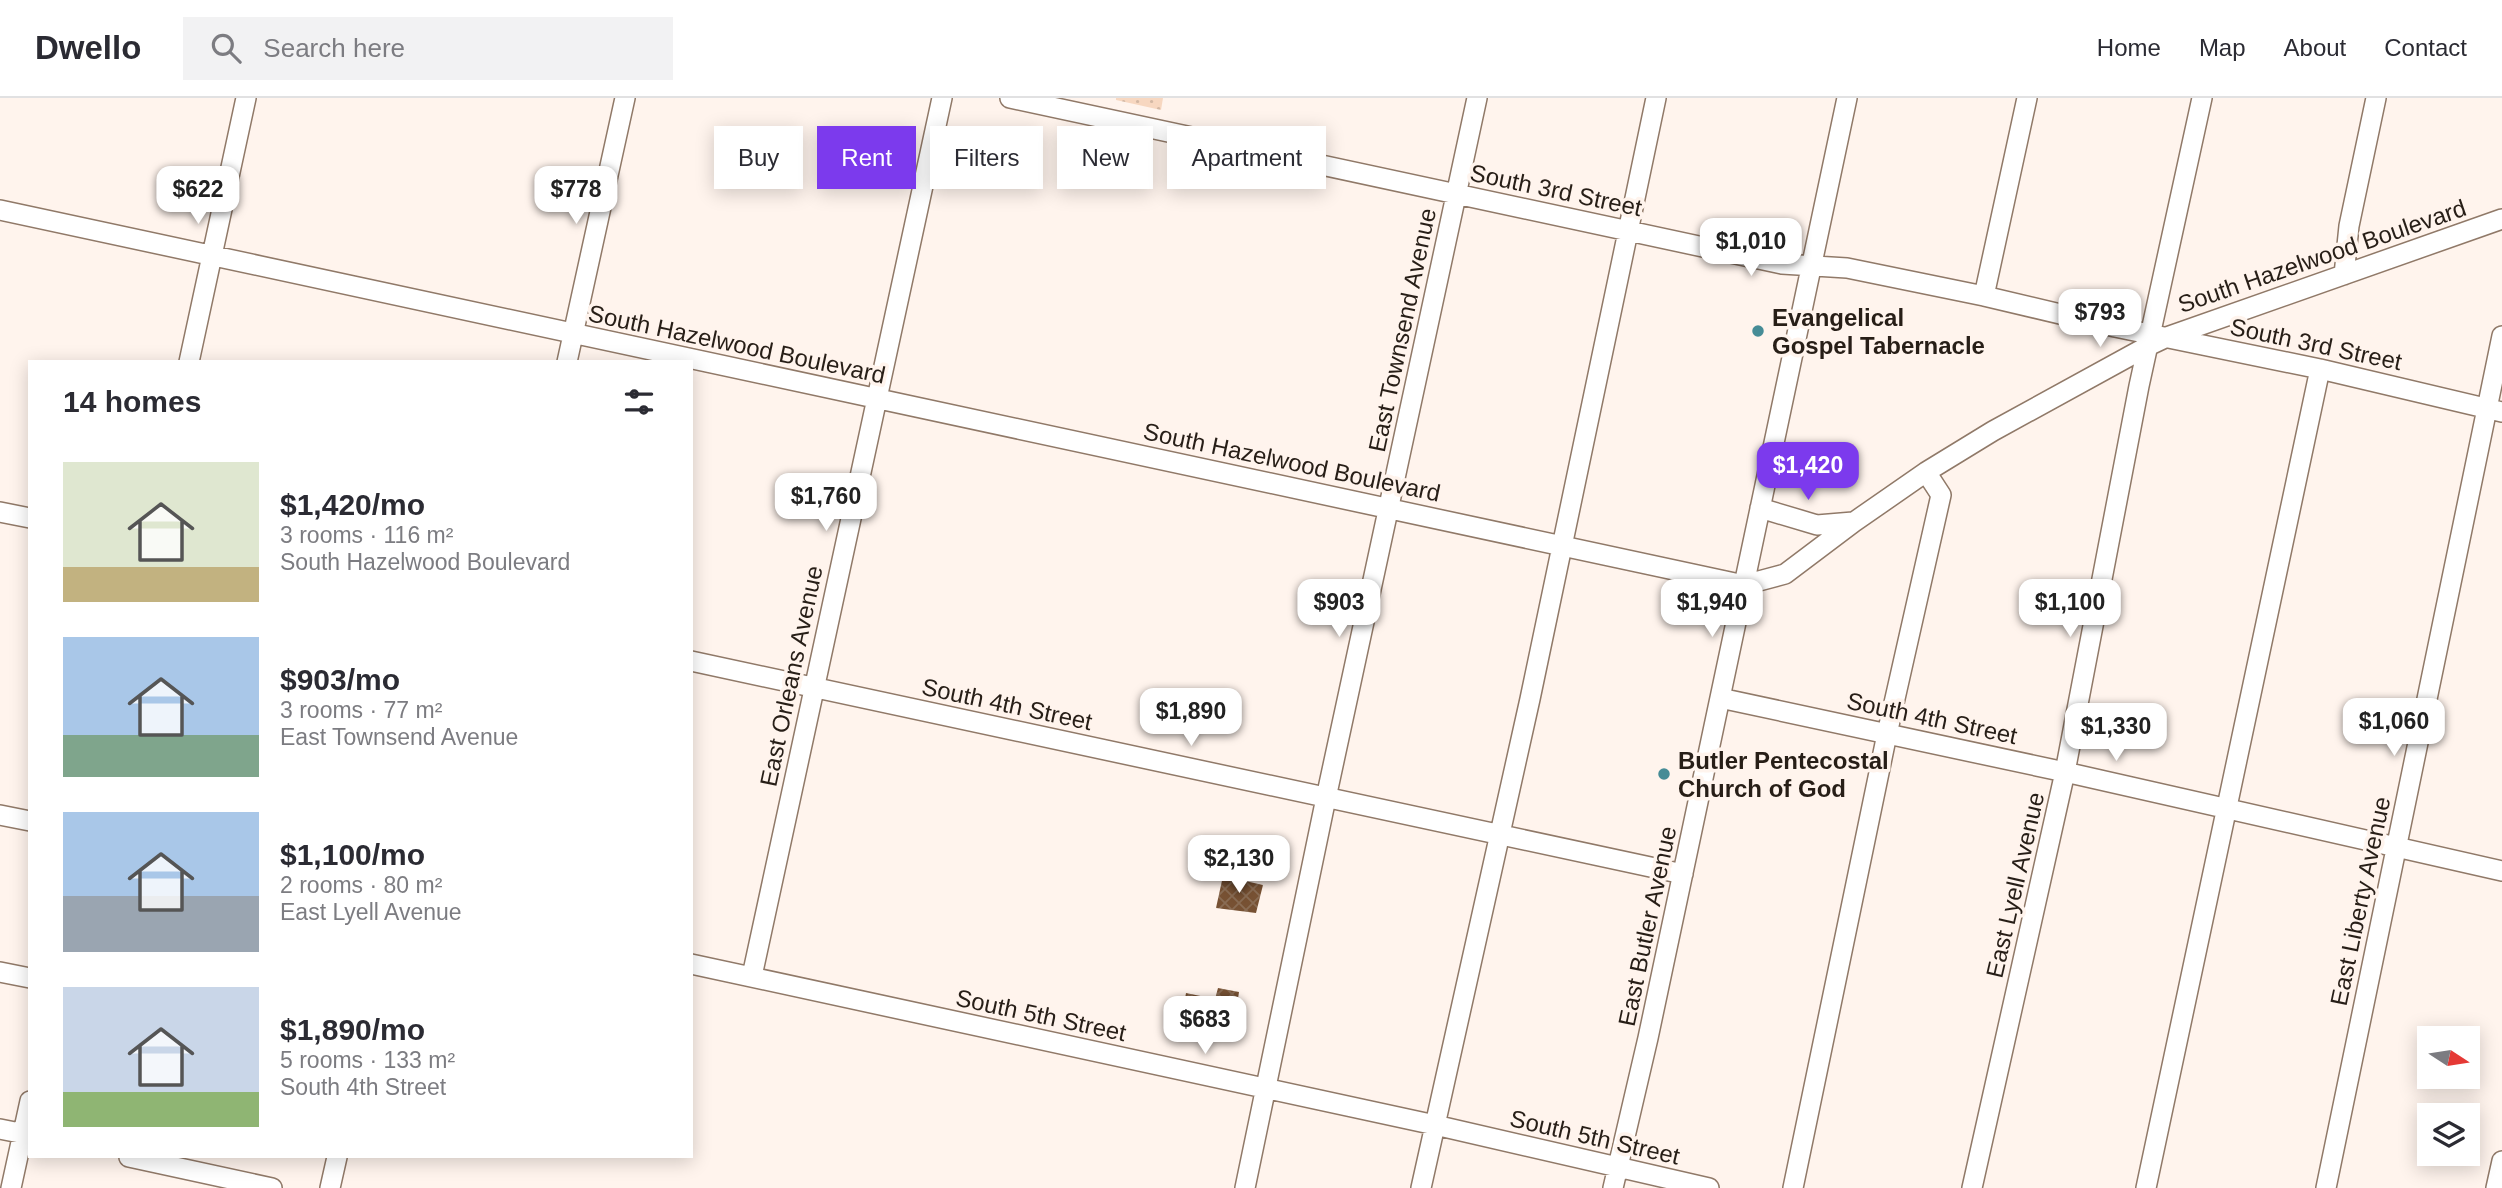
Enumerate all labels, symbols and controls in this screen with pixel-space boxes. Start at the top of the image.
search box [183,17,673,80]
text: Dwello [35,29,141,66]
icon: search [207,29,245,67]
text: Search here [263,33,405,63]
text: Home [2097,34,2161,61]
text: Map [2199,34,2246,61]
text: About [2284,34,2346,61]
text: Contact [2384,34,2467,61]
chip: Buy [714,126,803,189]
chip: Rent [817,126,916,189]
chip: Filters [930,126,1043,189]
chip: New [1057,126,1153,189]
chip: Apartment [1167,126,1326,189]
street label: South 3rd Street [1468,159,1645,221]
pin: $622 [157,166,239,226]
pin: $778 [535,166,617,226]
text: $622 [172,176,224,202]
text: $778 [550,176,602,202]
street label: South Hazelwood Boulevard [2174,194,2470,318]
street label: East Townsend Avenue [1363,206,1441,454]
pin: $1,010 [1694,218,1808,278]
text: $1,010 [1716,228,1786,254]
pin: $793 [2059,289,2141,349]
street label: South Hazelwood Boulevard [586,299,888,389]
text: $793 [2074,299,2126,325]
place label: Evangelical Gospel Tabernacle [1772,304,1985,359]
street label: South 3rd Street [2228,313,2405,375]
marker: Evangelical Gospel Tabernacle [1750,323,1766,339]
icon: filters [620,383,658,421]
text: 14 homes [63,385,201,418]
street label: South Hazelwood Boulevard [1141,417,1443,507]
pin: $1,420 [1751,442,1865,502]
text: $1,420 [1773,452,1843,478]
pin: $1,760 [769,474,883,533]
text: $1,760 [791,483,861,509]
text: $1,420/mo [280,488,425,521]
icon: home [119,490,203,574]
text: 3 rooms · 116 m² [280,522,453,548]
text: South Hazelwood Boulevard [280,549,570,575]
street label: East Orleans Avenue [754,563,828,789]
pin: $903 [1298,580,1380,639]
pin: $1,940 [1655,580,1769,639]
pin: $1,100 [2013,580,2127,639]
text: $903 [1313,589,1365,615]
text: $1,940 [1677,589,1747,615]
text: $1,100 [2035,589,2105,615]
text: $903/mo [280,663,400,696]
icon: home [119,665,203,749]
street label: South 4th Street [919,673,1095,735]
street label: South 4th Street [1844,687,2020,749]
pin: $1,890 [1134,688,1248,748]
text: 3 rooms · 77 m² [280,697,442,723]
text: $1,890 [1156,698,1226,724]
pin: $1,060 [2337,698,2451,758]
pin: $1,330 [2059,704,2173,763]
text: $1,060 [2359,708,2429,734]
text: $1,330 [2081,713,2151,739]
text: East Townsend Avenue [280,724,518,750]
place label: Butler Pentecostal Church of God [1678,747,1889,802]
marker: Butler Pentecostal Church of God [1656,766,1672,782]
street label: East Lyell Avenue [1981,790,2049,980]
street label: East Liberty Avenue [2325,794,2395,1008]
street label: East Butler Avenue [1613,824,1681,1028]
pin: $2,130 [1182,836,1296,895]
text: $1,100/mo [280,838,425,871]
icon: home [119,840,203,924]
text: $2,130 [1204,845,1274,871]
text: 2 rooms · 80 m² [280,872,442,898]
text: East Lyell Avenue [280,899,462,925]
street label: South 5th Street [953,984,1129,1046]
pin: $683 [1164,996,1246,1056]
text: $683 [1179,1006,1231,1032]
text: $1,890/mo [280,1013,425,1046]
icon: home [119,1015,203,1099]
north arrow [2417,1026,2480,1088]
map controls [2417,1026,2480,1166]
text: 5 rooms · 133 m² [280,1047,455,1073]
text: South 4th Street [280,1074,446,1100]
button: layers [2417,1103,2480,1166]
street label: South 5th Street [1507,1104,1683,1170]

